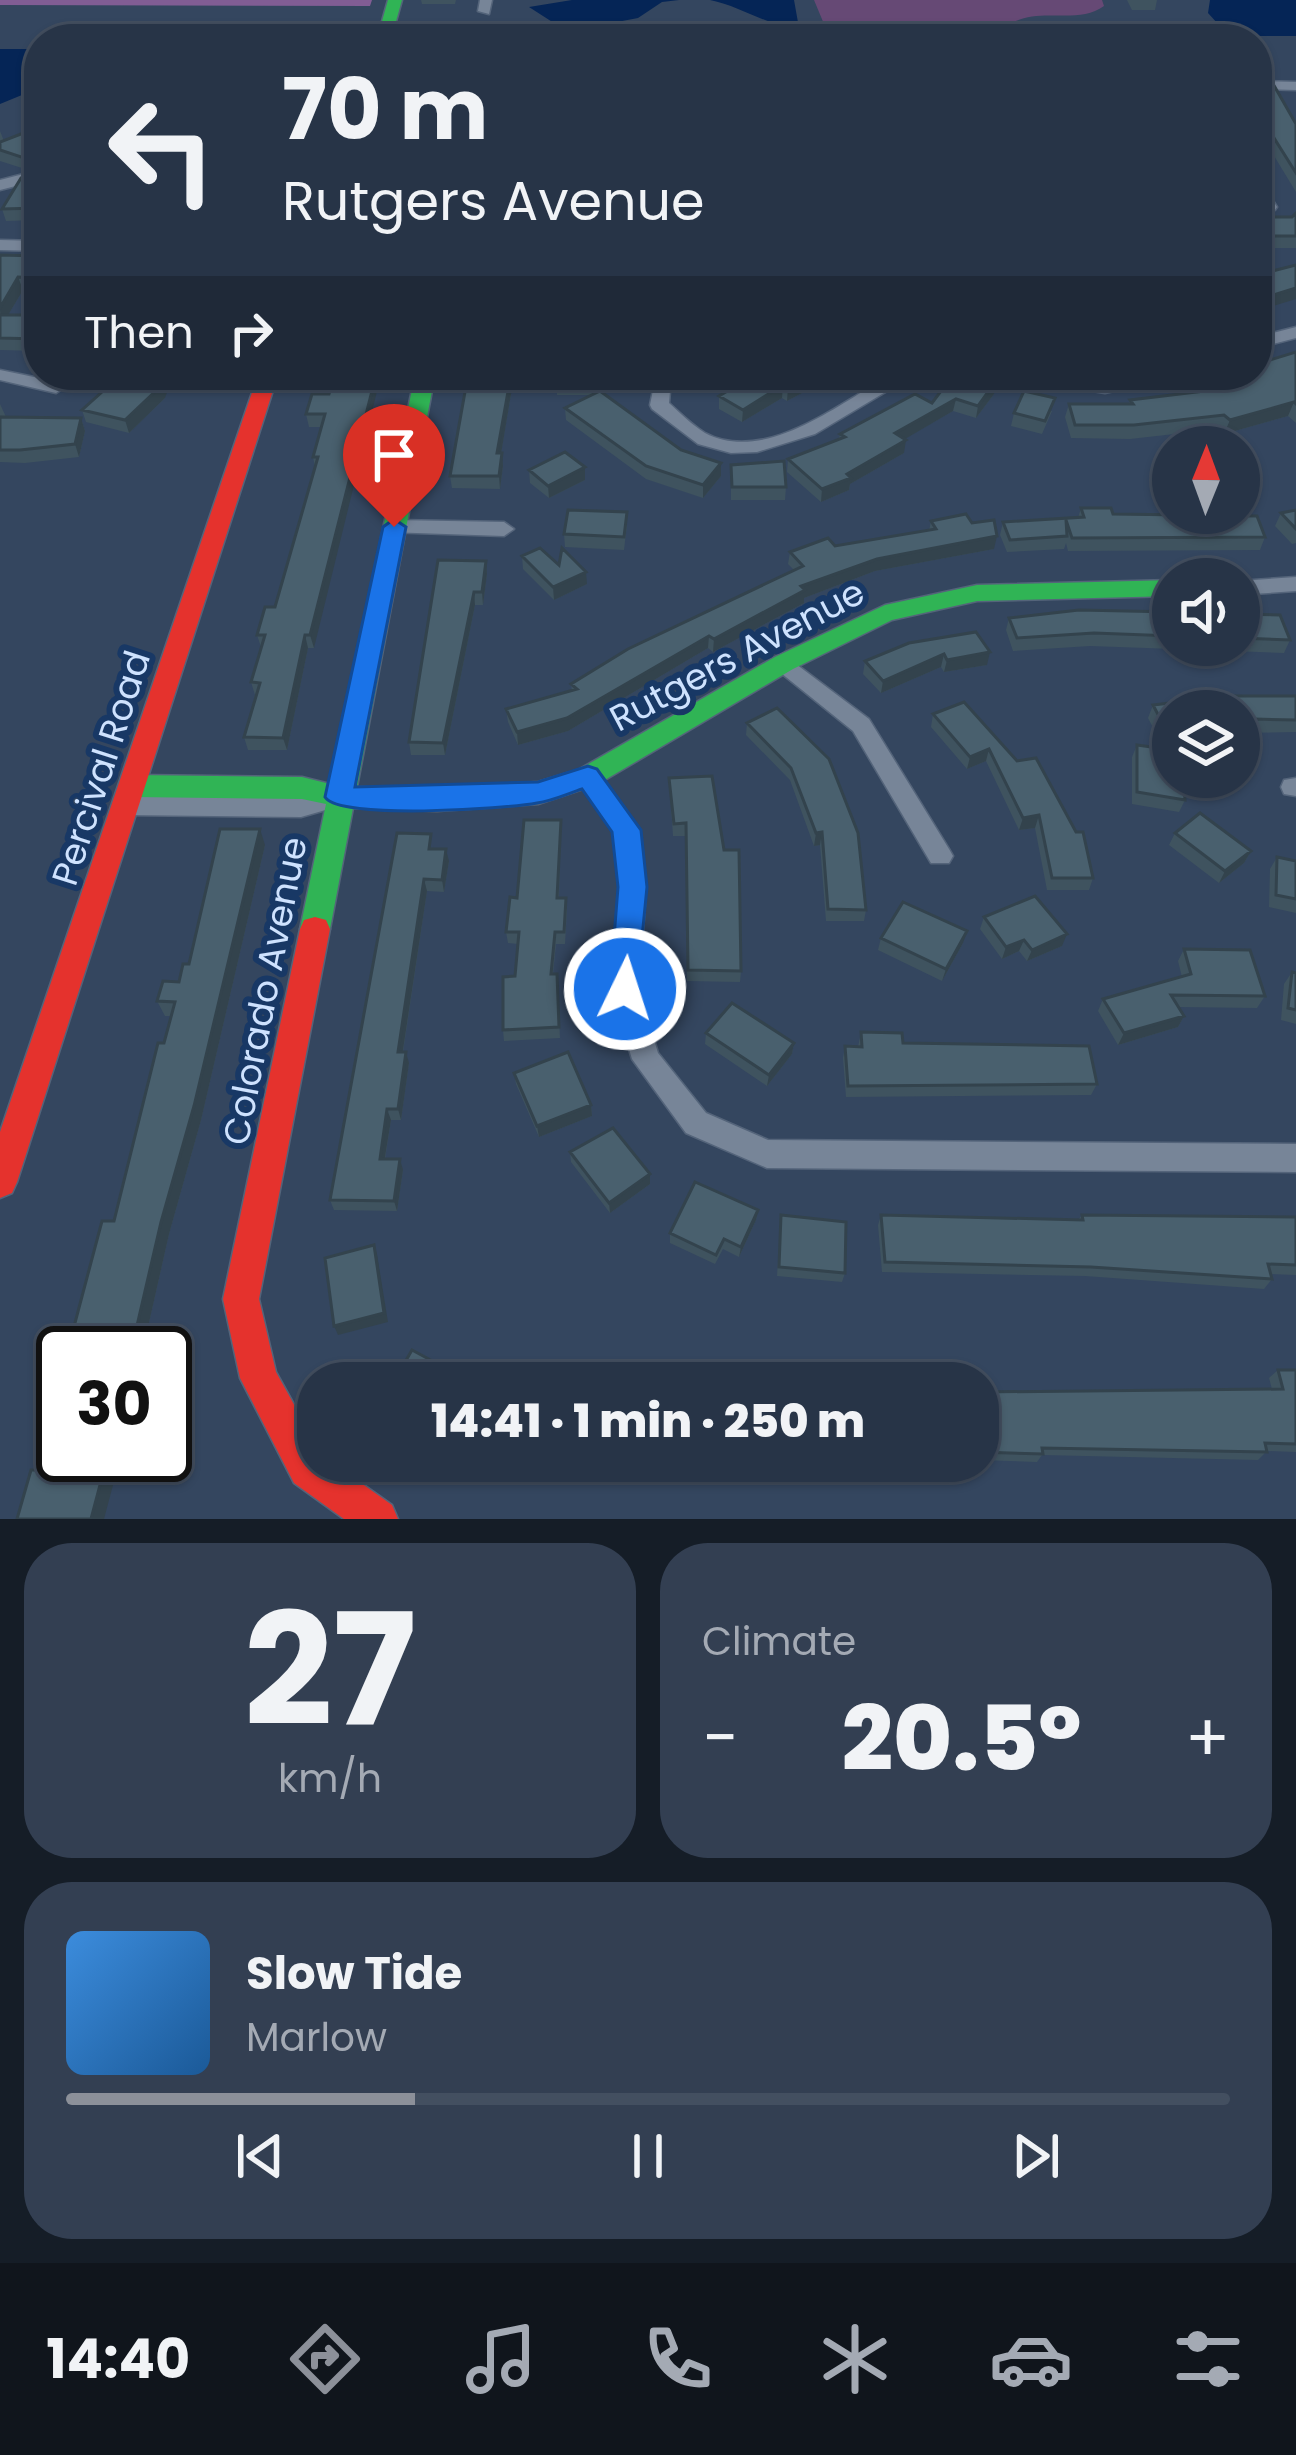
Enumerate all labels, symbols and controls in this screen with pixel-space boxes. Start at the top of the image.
text: 70 m [282,51,488,168]
icon: left [84,72,240,228]
text: Rutgers Avenue [282,163,705,239]
icon: right [218,300,284,366]
text: Then [84,301,194,364]
pin [343,404,445,527]
icon: arrive [361,422,427,488]
north arrow [1152,426,1260,534]
map controls [1152,426,1260,798]
button: sound [1152,558,1260,666]
street label: Rutgers Avenue [601,566,873,744]
street label: Percival Road [39,644,163,892]
button: layers [1152,690,1260,798]
street label: Colorado Avenue [210,833,320,1149]
position arrow [562,926,688,1052]
speed limit sign: 30 [36,1326,192,1482]
text: 14:41 · 1 min · 250 m [431,1390,865,1453]
text: 27 [244,1561,416,1780]
text: Climate [702,1614,856,1669]
text: 20.5° [842,1675,1081,1802]
text: − [702,1692,738,1784]
text: + [1185,1692,1230,1784]
text: km/h [278,1751,382,1806]
text: Slow Tide [246,1942,462,2005]
text: Marlow [246,2010,387,2065]
icon: previous [227,2123,293,2189]
icon: pause [615,2123,681,2189]
icon: next [1003,2123,1069,2189]
icon: directions [283,2317,367,2401]
icon: music [459,2317,543,2401]
icon: phone [636,2317,720,2401]
icon: climate [813,2317,897,2401]
icon: car [989,2317,1073,2401]
icon: filters [1166,2317,1250,2401]
text: 14:40 [46,2321,190,2397]

